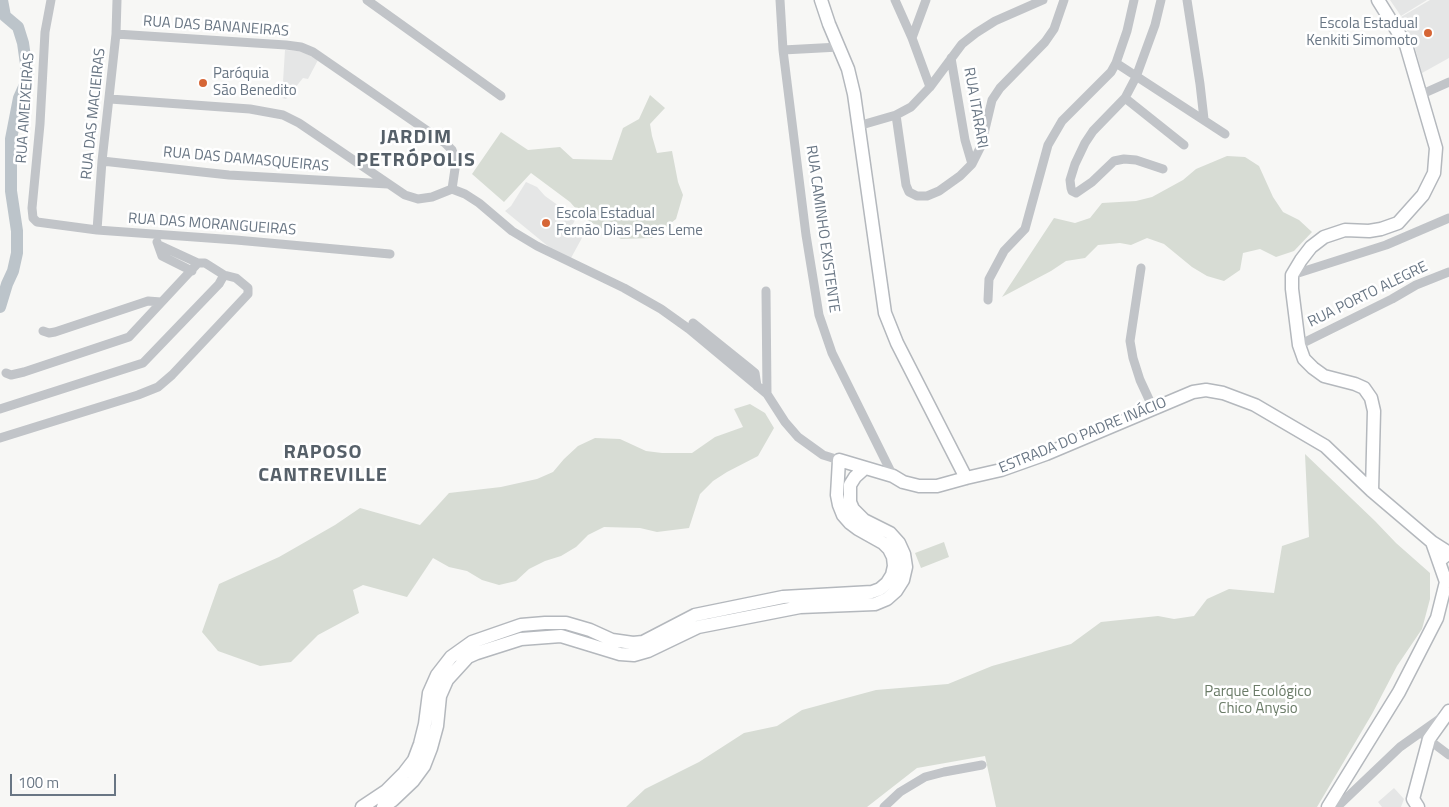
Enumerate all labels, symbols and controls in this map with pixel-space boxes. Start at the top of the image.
street label: RUA DAS BANANEIRAS [143,13,289,41]
place label: Escola Estadual Kenkiti Simomoto [1306,15,1418,50]
marker: Escola Estadual Kenkiti Simomoto [1422,27,1434,39]
street label: RUA DAS MACIEIRAS [78,47,110,181]
street label: RUA AMEIXEIRAS [13,52,39,164]
place label: Paróquia São Benedito [213,65,297,100]
street label: RUA ITARARI [959,66,991,150]
marker: Paróquia São Benedito [197,77,209,89]
district label: JARDIM PETRÓPOLIS [355,126,477,173]
street label: RUA DAS DAMASQUEIRAS [162,144,330,176]
street label: RUA CAMINHO EXISTENTE [801,144,843,314]
place label: Escola Estadual Fernão Dias Paes Leme [556,205,703,240]
street label: RUA DAS MORANGUEIRAS [127,210,297,240]
marker: Escola Estadual Fernão Dias Paes Leme [540,217,552,229]
street label: RUA PORTO ALEGRE [1305,258,1431,332]
street label: ESTRADA DO PADRE INÁCIO [997,394,1169,478]
district label: RAPOSO CANTREVILLE [257,441,389,488]
park label: Parque Ecológico Chico Anysio [1204,683,1312,718]
scale bar [12,764,119,796]
text: 100 m [18,771,59,794]

